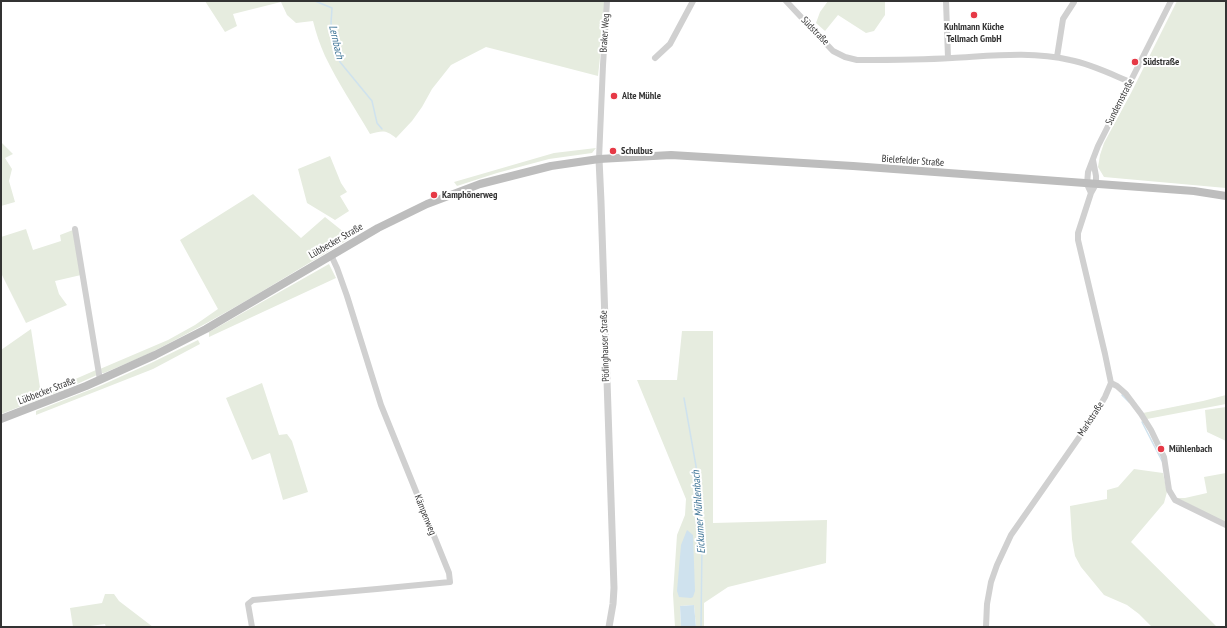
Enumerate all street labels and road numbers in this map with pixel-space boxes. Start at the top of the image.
street label: Braker Weg [598,13,612,53]
street label: Südstraße [799,14,831,48]
street label: Sundernstraße [1103,77,1137,127]
street label: Bielefelder Straße [881,153,945,169]
street label: Lübbecker Straße [307,221,365,261]
street label: Pödinghauser Straße [598,310,612,382]
street label: Lübbecker Straße [17,375,77,407]
street label: Markstraße [1075,399,1107,439]
street label: Kämpenweg [411,493,439,537]

